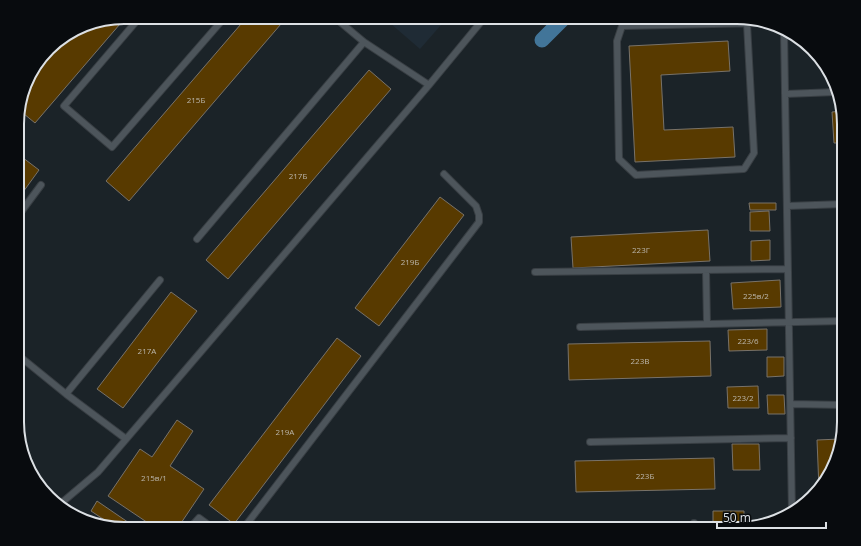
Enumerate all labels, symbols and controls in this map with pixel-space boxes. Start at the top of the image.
house number: 215Б [187,94,205,105]
house number: 217Б [289,170,307,181]
house number: 223Г [632,244,650,255]
house number: 219Б [401,256,419,267]
house number: 225в/2 [743,290,769,301]
house number: 223/6 [737,335,759,346]
house number: 217А [138,345,157,356]
house number: 223В [631,355,649,366]
house number: 223/2 [732,392,754,403]
house number: 219А [276,426,295,437]
house number: 223Б [636,470,654,481]
house number: 215в/1 [141,472,167,483]
scale bar [717,504,826,530]
text: 50 m [723,509,751,526]

